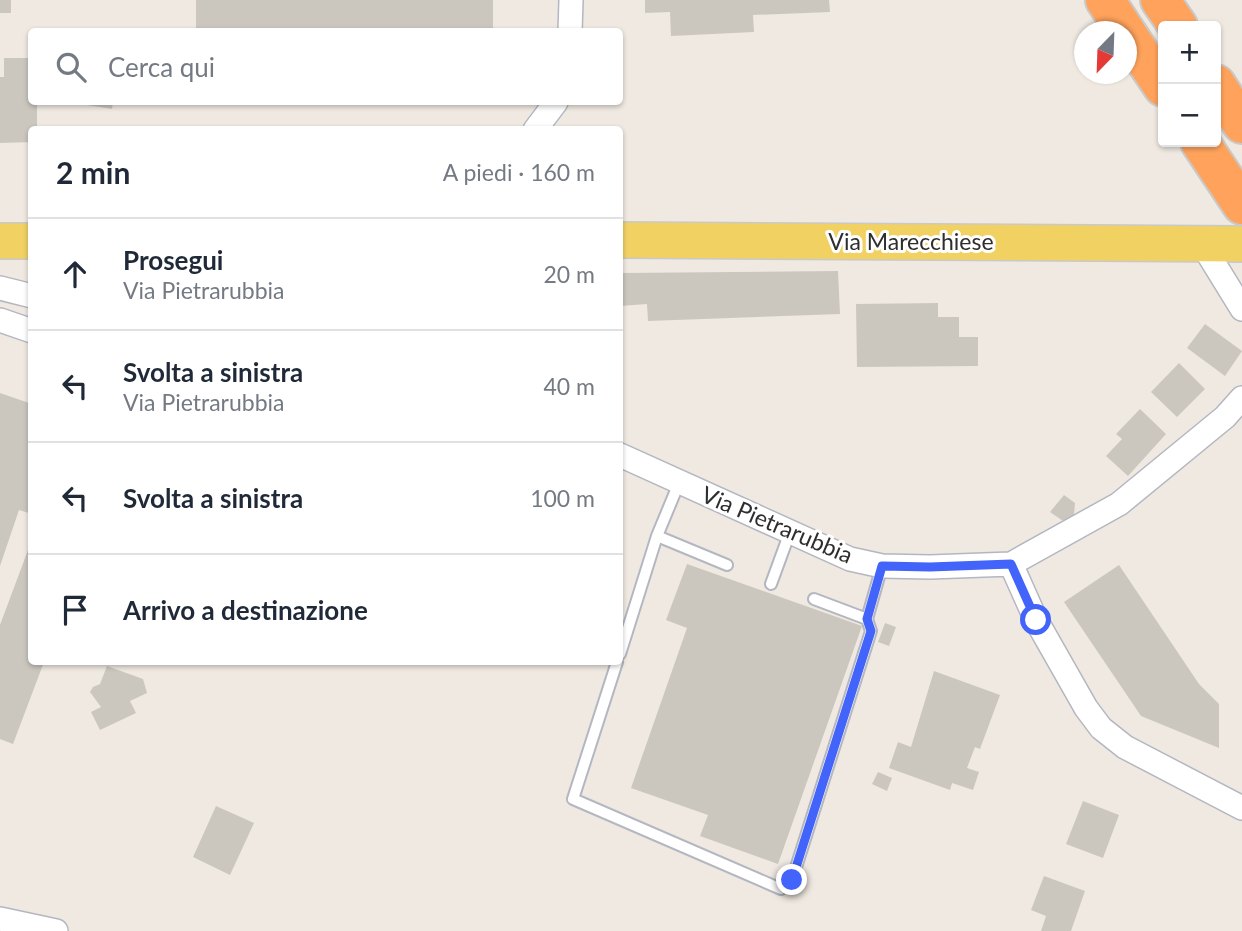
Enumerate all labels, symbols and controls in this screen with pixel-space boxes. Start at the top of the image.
north arrow [1074,21,1137,84]
map controls [1158,21,1221,147]
button: + [1158,21,1221,84]
search box [28,28,623,105]
icon: search [52,48,90,86]
text: Cerca qui [108,51,215,83]
button: − [1158,84,1221,147]
text: 2 min [56,154,130,190]
text: A piedi · 160 m [443,158,595,186]
street label: Via Marecchiese [828,227,994,255]
text: Prosegui [123,244,223,276]
icon: ahead [56,255,94,293]
text: 20 m [544,260,595,288]
text: Via Pietrarubbia [123,276,285,304]
text: Svolta a sinistra [123,356,303,388]
icon: left [56,367,94,405]
text: 40 m [544,372,595,400]
text: Via Pietrarubbia [123,388,285,416]
icon: left [56,479,94,517]
street label: Via Pietrarubbia [698,480,857,569]
text: Svolta a sinistra [123,482,303,514]
text: 100 m [530,484,595,512]
icon: arrive [56,591,94,629]
text: Arrivo a destinazione [123,594,368,626]
route start [1020,604,1051,635]
route end [776,864,807,895]

